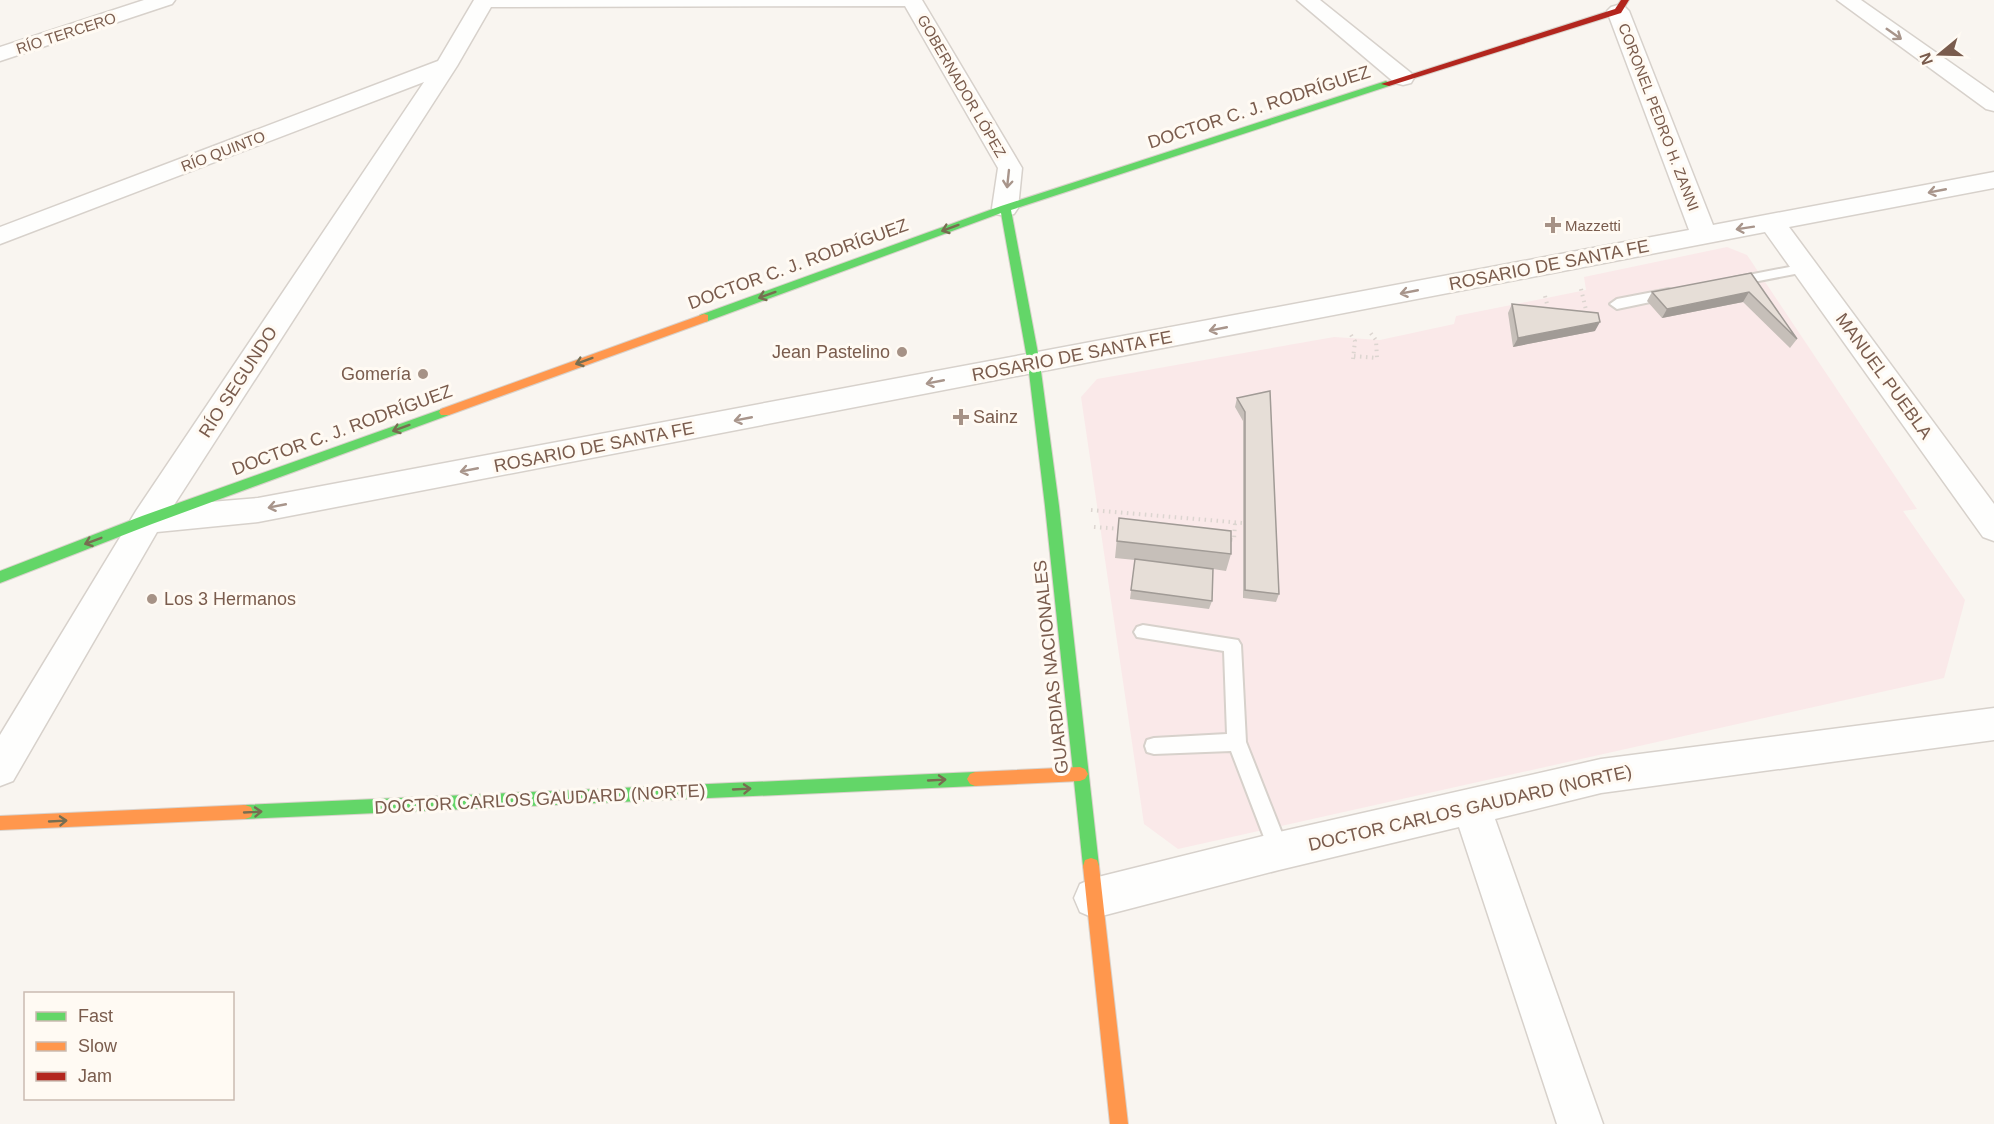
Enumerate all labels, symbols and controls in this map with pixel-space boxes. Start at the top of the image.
street label: RÍO TERCERO [14,9,118,57]
street label: GOBERNADOR LÓPEZ [914,12,1010,160]
street label: CORONEL PEDRO H. ZANNI [1615,21,1703,213]
north arrow [1910,24,1970,84]
one-way arrow [1886,28,1902,40]
text: N [1916,50,1936,67]
street label: DOCTOR C. J. RODRÍGUEZ [1145,62,1373,152]
street label: RÍO QUINTO [178,127,268,175]
one-way arrow [1003,169,1014,188]
one-way arrow [1927,186,1947,197]
street label: DOCTOR C. J. RODRÍGUEZ [685,215,911,313]
place label: Mazzetti [1565,217,1621,234]
marker: Mazzetti [1546,218,1560,232]
one-way arrow [1736,223,1756,234]
one-way arrow [941,224,960,235]
street label: ROSARIO DE SANTA FE [1447,236,1651,294]
one-way arrow [1400,287,1419,298]
one-way arrow [758,290,777,301]
street label: MANUEL PUEBLA [1832,309,1936,443]
street label: RÍO SEGUNDO [195,323,281,441]
one-way arrow [1208,324,1228,335]
street label: ROSARIO DE SANTA FE [970,327,1174,385]
place label: Jean Pastelino [772,342,890,362]
marker: Jean Pastelino [895,345,909,359]
one-way arrow [575,357,594,368]
place label: Gomería [341,364,412,384]
marker: Gomería [416,367,430,381]
one-way arrow [926,377,945,388]
street label: DOCTOR C. J. RODRÍGUEZ [229,381,455,479]
place label: Sainz [973,407,1018,427]
marker: Sainz [954,410,968,424]
one-way arrow [734,413,754,424]
street label: ROSARIO DE SANTA FE [492,418,696,476]
one-way arrow [392,423,410,434]
one-way arrow [460,465,479,476]
one-way arrow [268,501,288,512]
one-way arrow [84,536,103,547]
street label: GUARDIAS NACIONALES [1030,559,1072,775]
place label: Los 3 Hermanos [164,589,296,609]
marker: Los 3 Hermanos [145,592,159,606]
street label: DOCTOR CARLOS GAUDARD (NORTE) [1306,761,1634,855]
one-way arrow [926,775,946,786]
street label: DOCTOR CARLOS GAUDARD (NORTE) [374,780,706,818]
one-way arrow [731,784,751,795]
one-way arrow [243,806,263,817]
one-way arrow [48,815,68,826]
legend [24,992,234,1100]
text: Fast [78,1006,113,1026]
text: Slow [78,1036,118,1056]
text: Jam [78,1066,112,1086]

